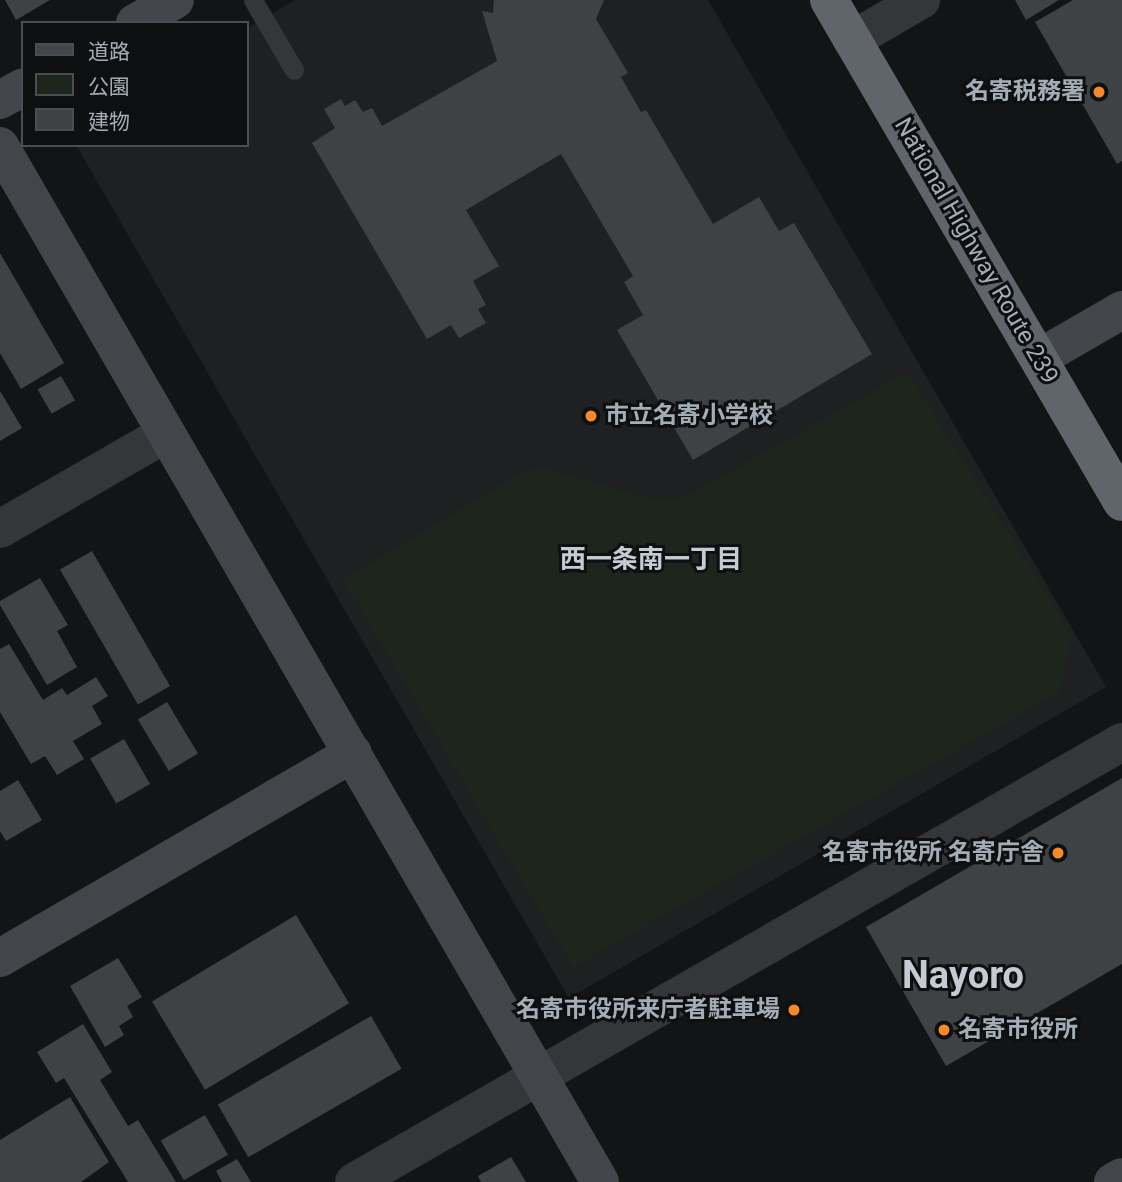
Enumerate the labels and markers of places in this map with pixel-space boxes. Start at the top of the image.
place label: 名寄税務署 [965,78,1085,106]
marker: 名寄税務署 [1091,84,1107,100]
place label: 市立名寄小学校 [605,402,773,430]
marker: 市立名寄小学校 [583,408,599,424]
place label: 名寄市役所 名寄庁舎 [822,839,1044,867]
marker: 名寄市役所 名寄庁舎 [1050,845,1066,861]
place label: 名寄市役所来庁者駐車場 [516,996,780,1024]
marker: 名寄市役所来庁者駐車場 [786,1002,802,1018]
place label: 名寄市役所 [958,1016,1078,1044]
marker: 名寄市役所 [936,1022,952,1038]

